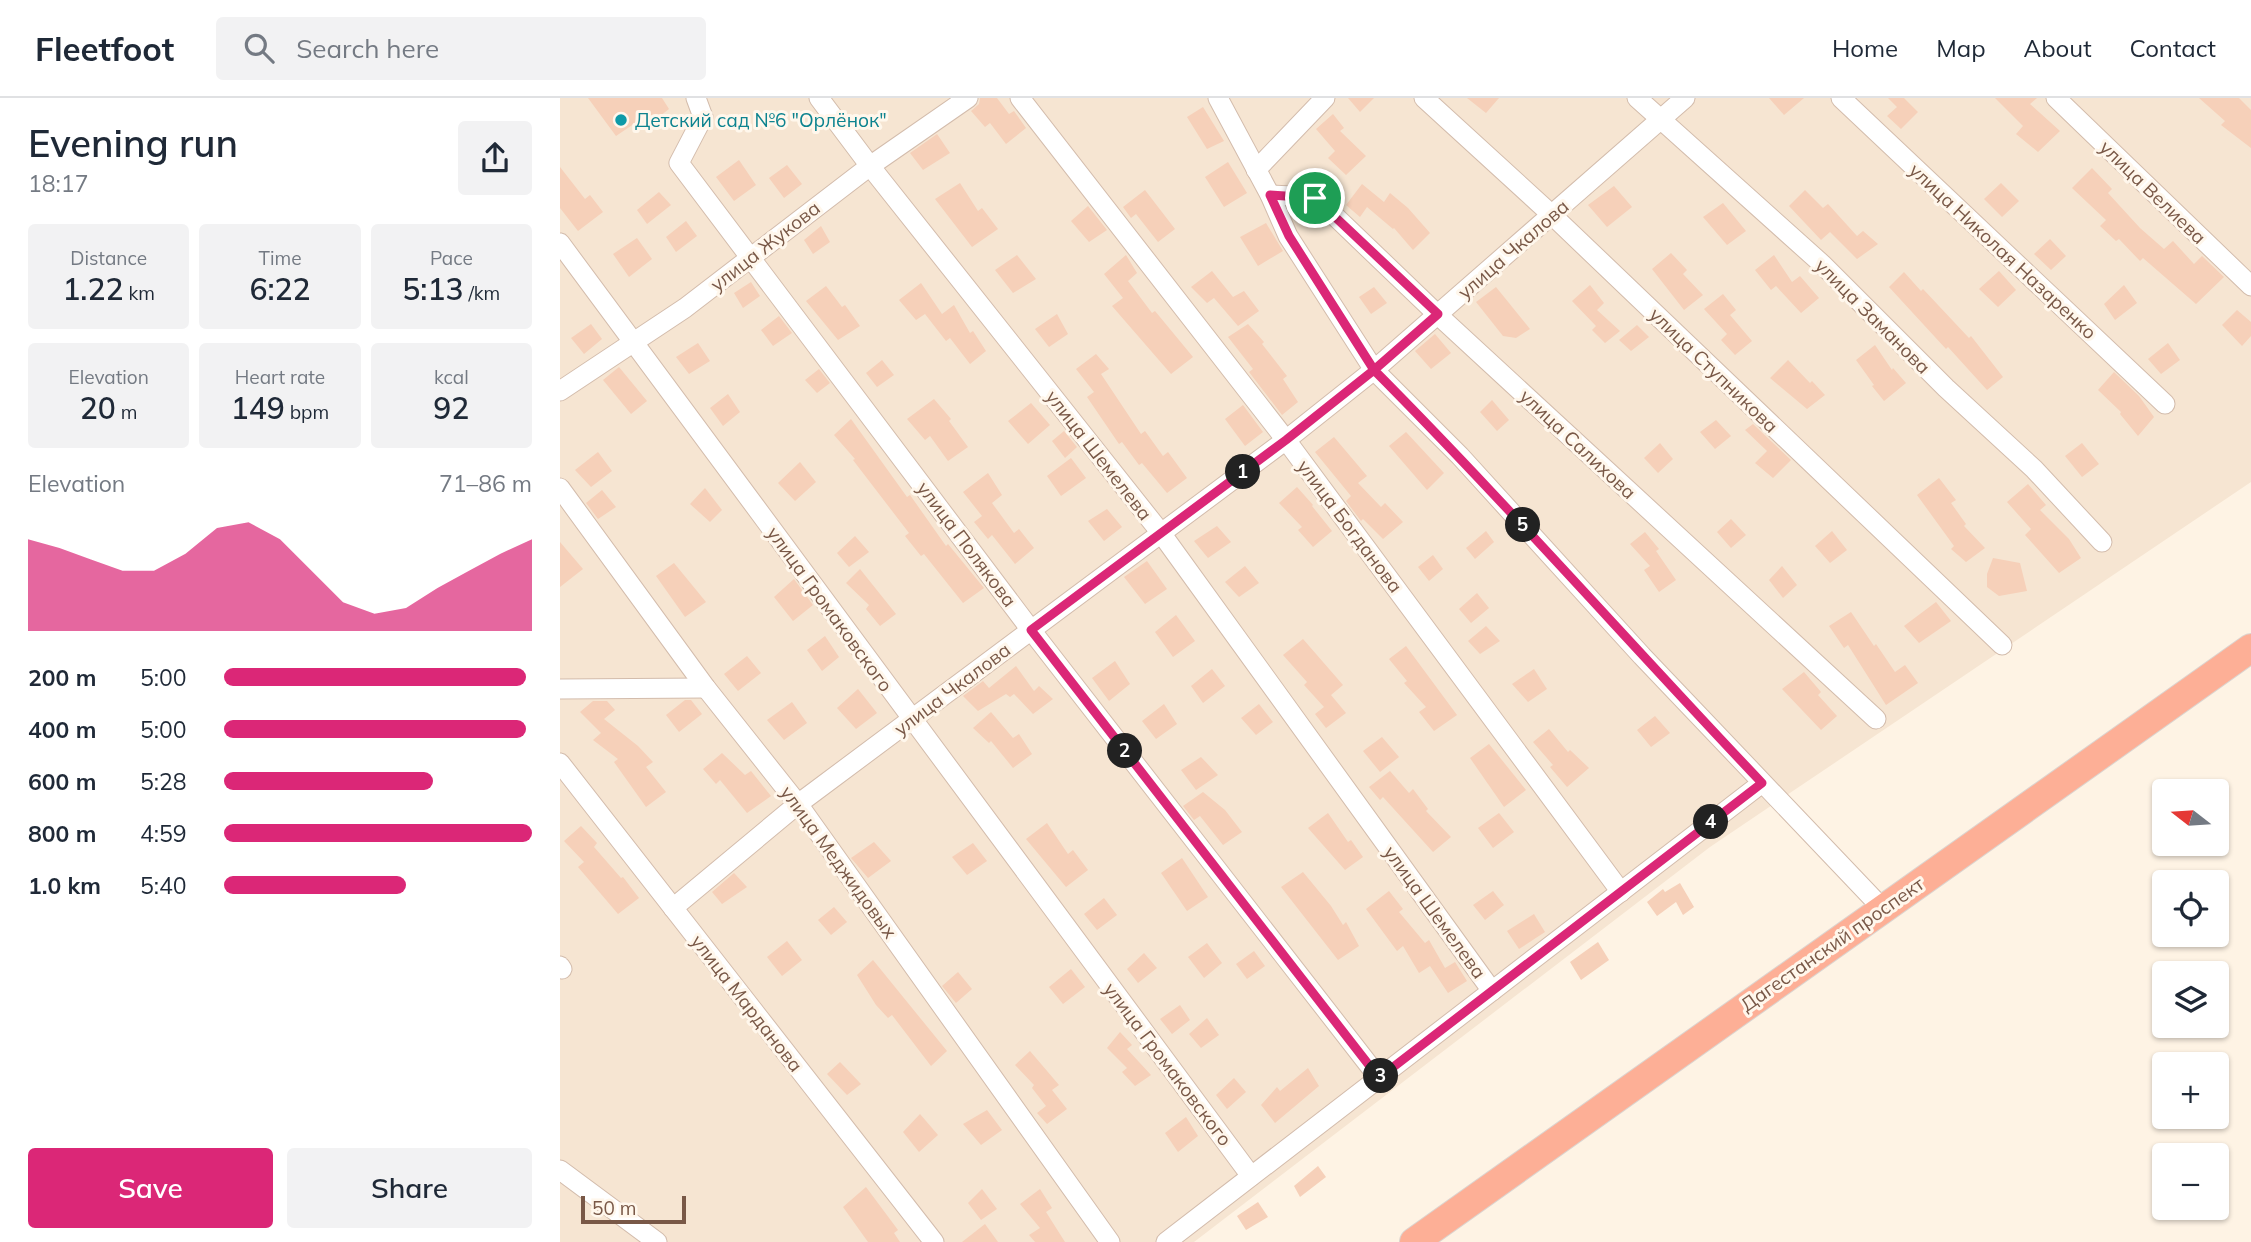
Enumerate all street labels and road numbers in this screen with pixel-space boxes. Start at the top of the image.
street label: улица Велиева [2095,135,2211,249]
street label: улица Николая Назаренко [1904,158,2102,344]
street label: улица Чкалова [1452,194,1574,304]
street label: улица Жукова [705,196,825,296]
street label: улица Заманова [1810,253,1936,379]
street label: улица Ступникова [1645,302,1783,438]
street label: улица Салихова [1515,384,1641,504]
street label: улица Шемелева [1041,385,1157,525]
street label: улица Богданова [1292,455,1408,597]
street label: улица Полякова [912,477,1022,611]
street label: улица Громаковского [762,522,898,696]
street label: улица Чкалова [889,637,1015,741]
street label: улица Меджидовых [776,781,903,944]
street label: улица Шемелева [1379,841,1491,983]
street label: Дагестанский проспект [1736,871,1929,1017]
street label: улица Марданова [686,930,808,1076]
street label: улица Громаковского [1099,977,1237,1151]

